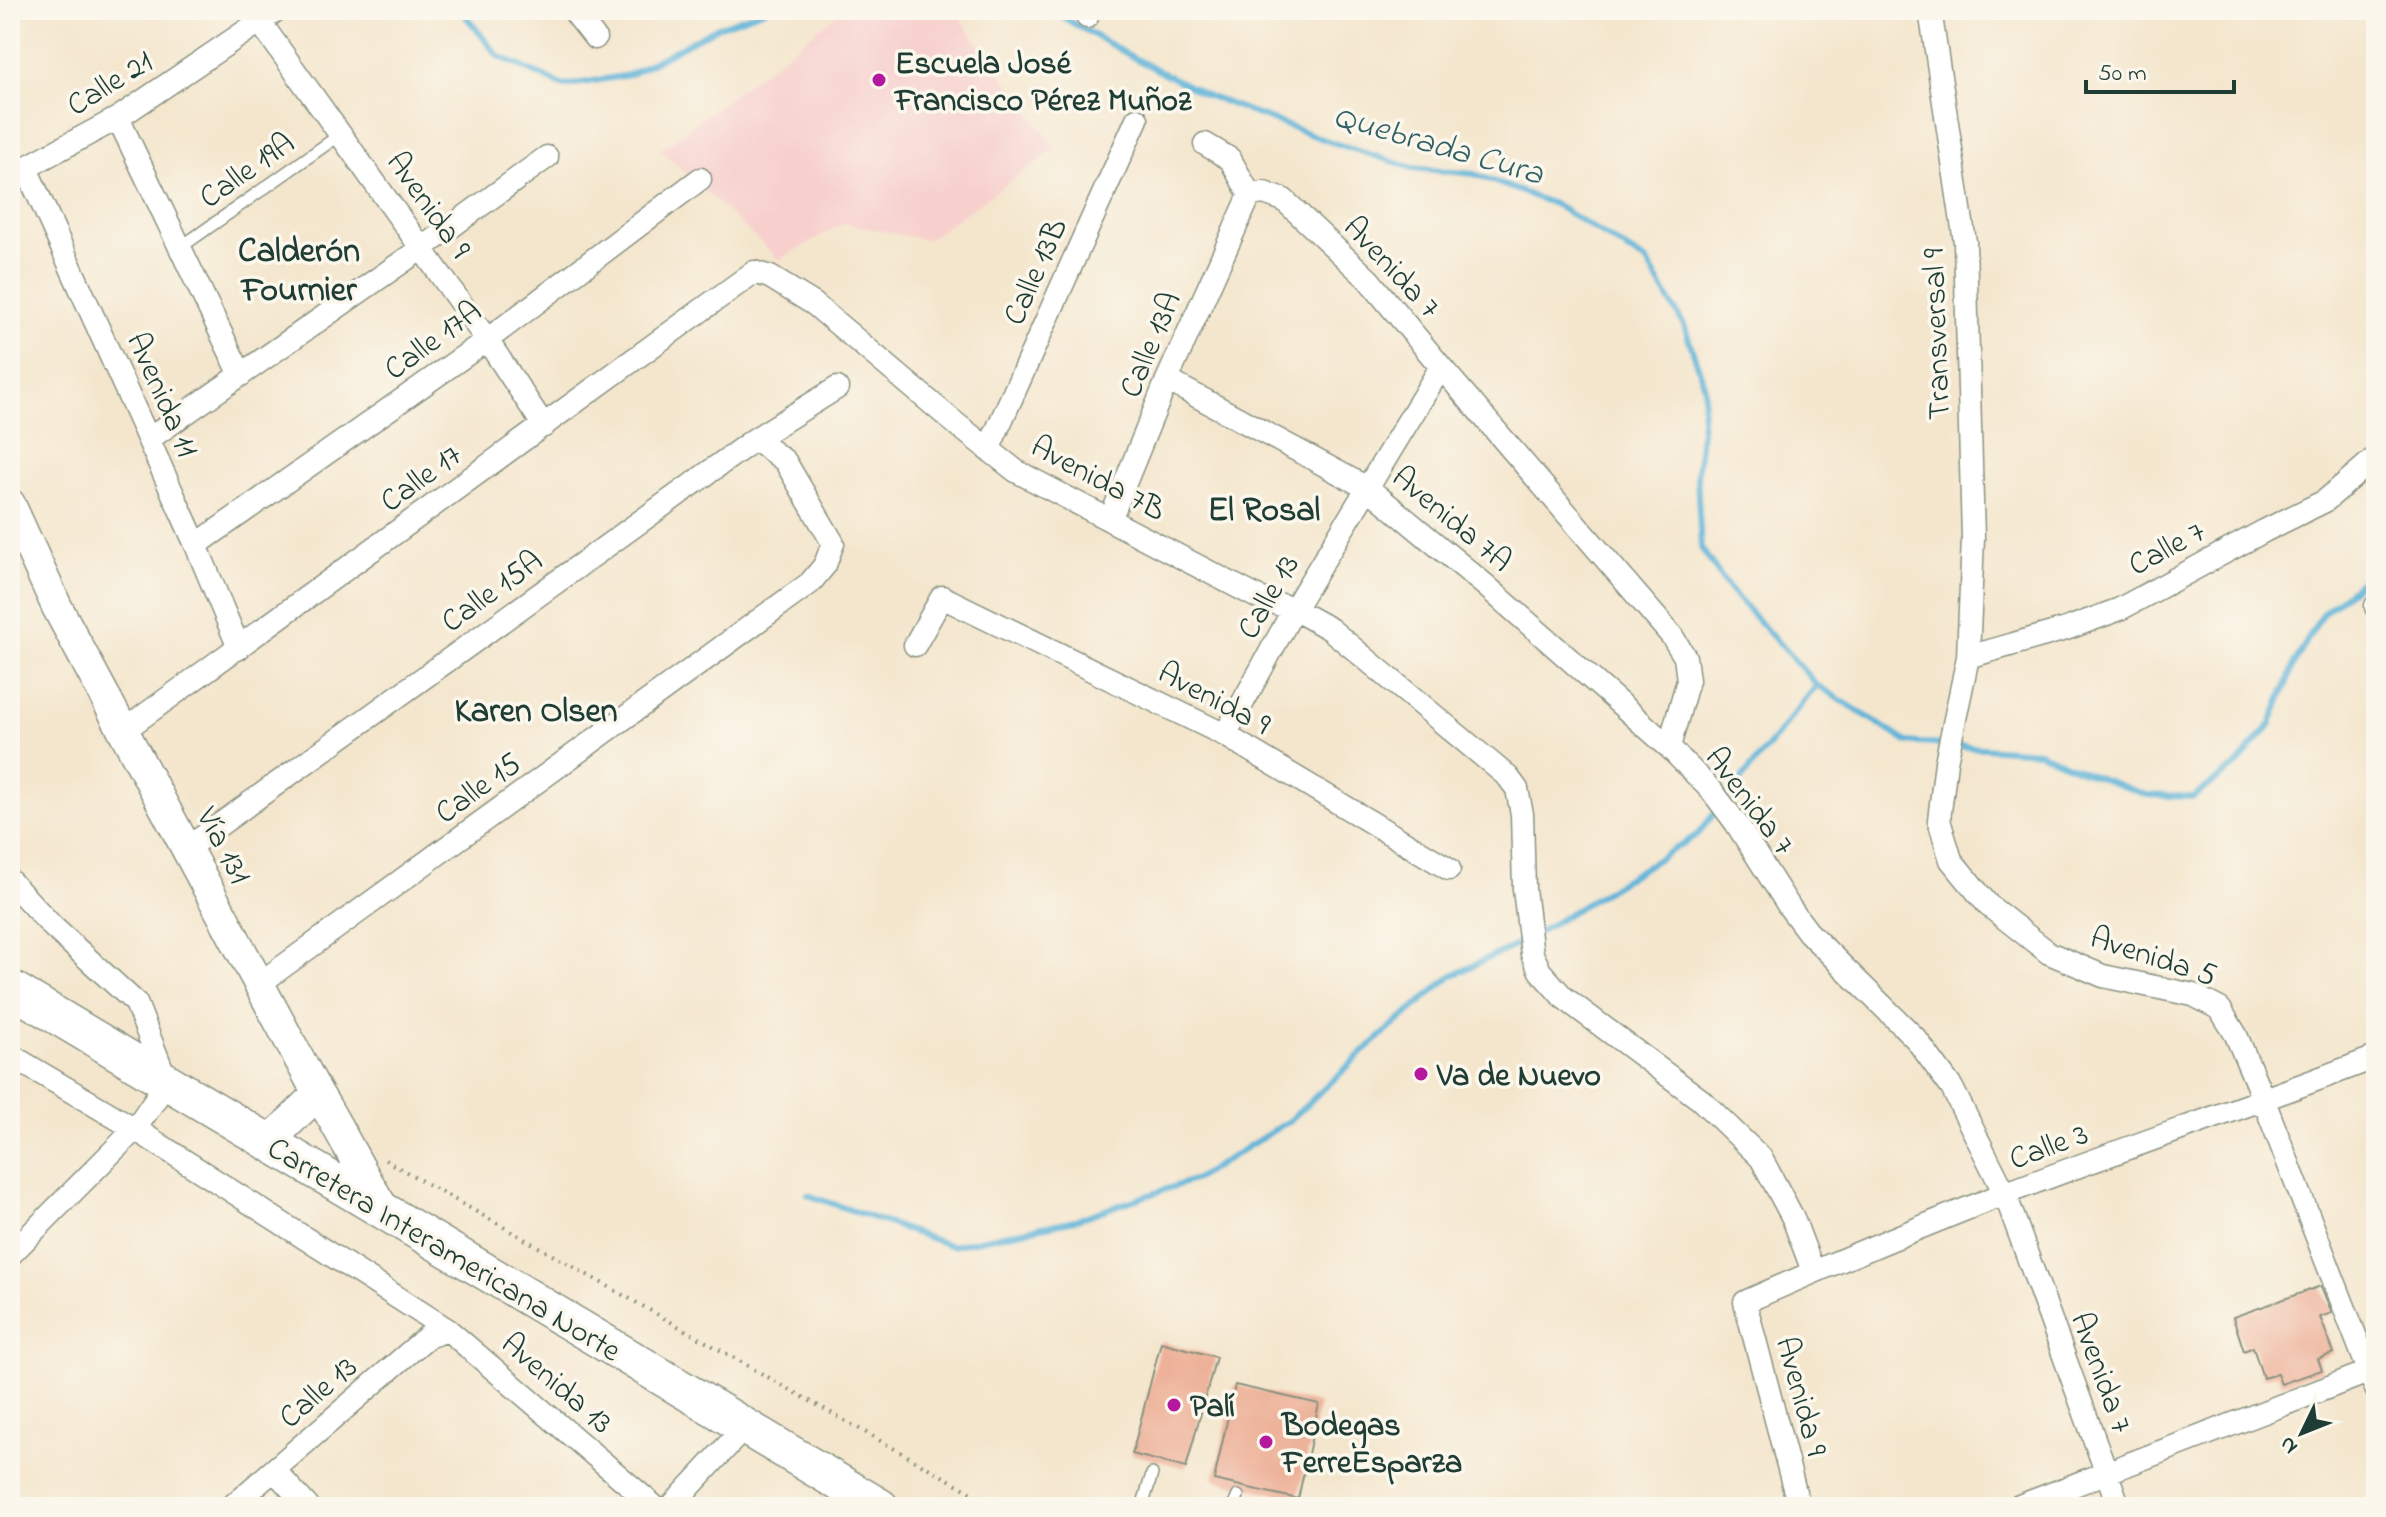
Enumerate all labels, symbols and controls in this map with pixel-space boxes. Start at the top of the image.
street label: Calle 21 [59,40,163,130]
place label: Escuela José Francisco Pérez Muñoz [893,42,1192,126]
scale bar [2086,44,2234,94]
text: 50 m [2098,57,2147,92]
marker: Escuela José Francisco Pérez Muñoz [870,71,888,89]
water label: Quebrada Cura [1327,93,1549,201]
street label: Calle 19A [191,122,306,222]
street label: Avenida 9 [373,143,482,270]
street label: Avenida 7 [1331,207,1450,330]
street label: Calle 13B [993,211,1082,334]
district label: Calderón Fournier [238,228,360,317]
street label: Transversal 9 [1912,247,1965,421]
street label: Calle 13A [1109,285,1196,406]
street label: Calle 17A [375,290,493,393]
street label: Avenida 11 [112,325,209,466]
street label: Avenida 7B [1021,425,1173,535]
street label: Calle 17 [371,434,473,526]
street label: Avenida 7A [1380,456,1521,585]
district label: El Rosal [1208,487,1320,537]
street label: Calle 7 [2121,510,2214,590]
street label: Calle 15A [432,540,554,646]
street label: Calle 13 [1227,546,1313,649]
street label: Avenida 9 [1149,651,1278,750]
district label: Karen Olsen [454,688,618,738]
street label: Avenida 7 [1692,738,1805,866]
street label: Calle 15 [426,742,532,837]
street label: Vía 131 [182,799,262,894]
street label: Avenida 5 [2084,916,2222,1001]
place label: Va de Nuevo [1436,1054,1601,1101]
marker: Va de Nuevo [1412,1065,1430,1083]
street label: Calle 3 [2003,1112,2095,1184]
street label: Carretera Interamericana Norte [257,1126,630,1376]
street label: Avenida 7 [2056,1306,2143,1440]
street label: Avenida 13 [489,1322,622,1447]
street label: Avenida 9 [1761,1332,1838,1462]
street label: Calle 13 [269,1346,369,1441]
place label: Palí [1190,1385,1235,1432]
north arrow [2262,1393,2342,1473]
marker: Palí [1165,1396,1183,1414]
place label: Bodegas FerreEsparza [1280,1404,1462,1488]
text: N [2273,1428,2306,1461]
marker: Bodegas FerreEsparza [1257,1433,1275,1451]

